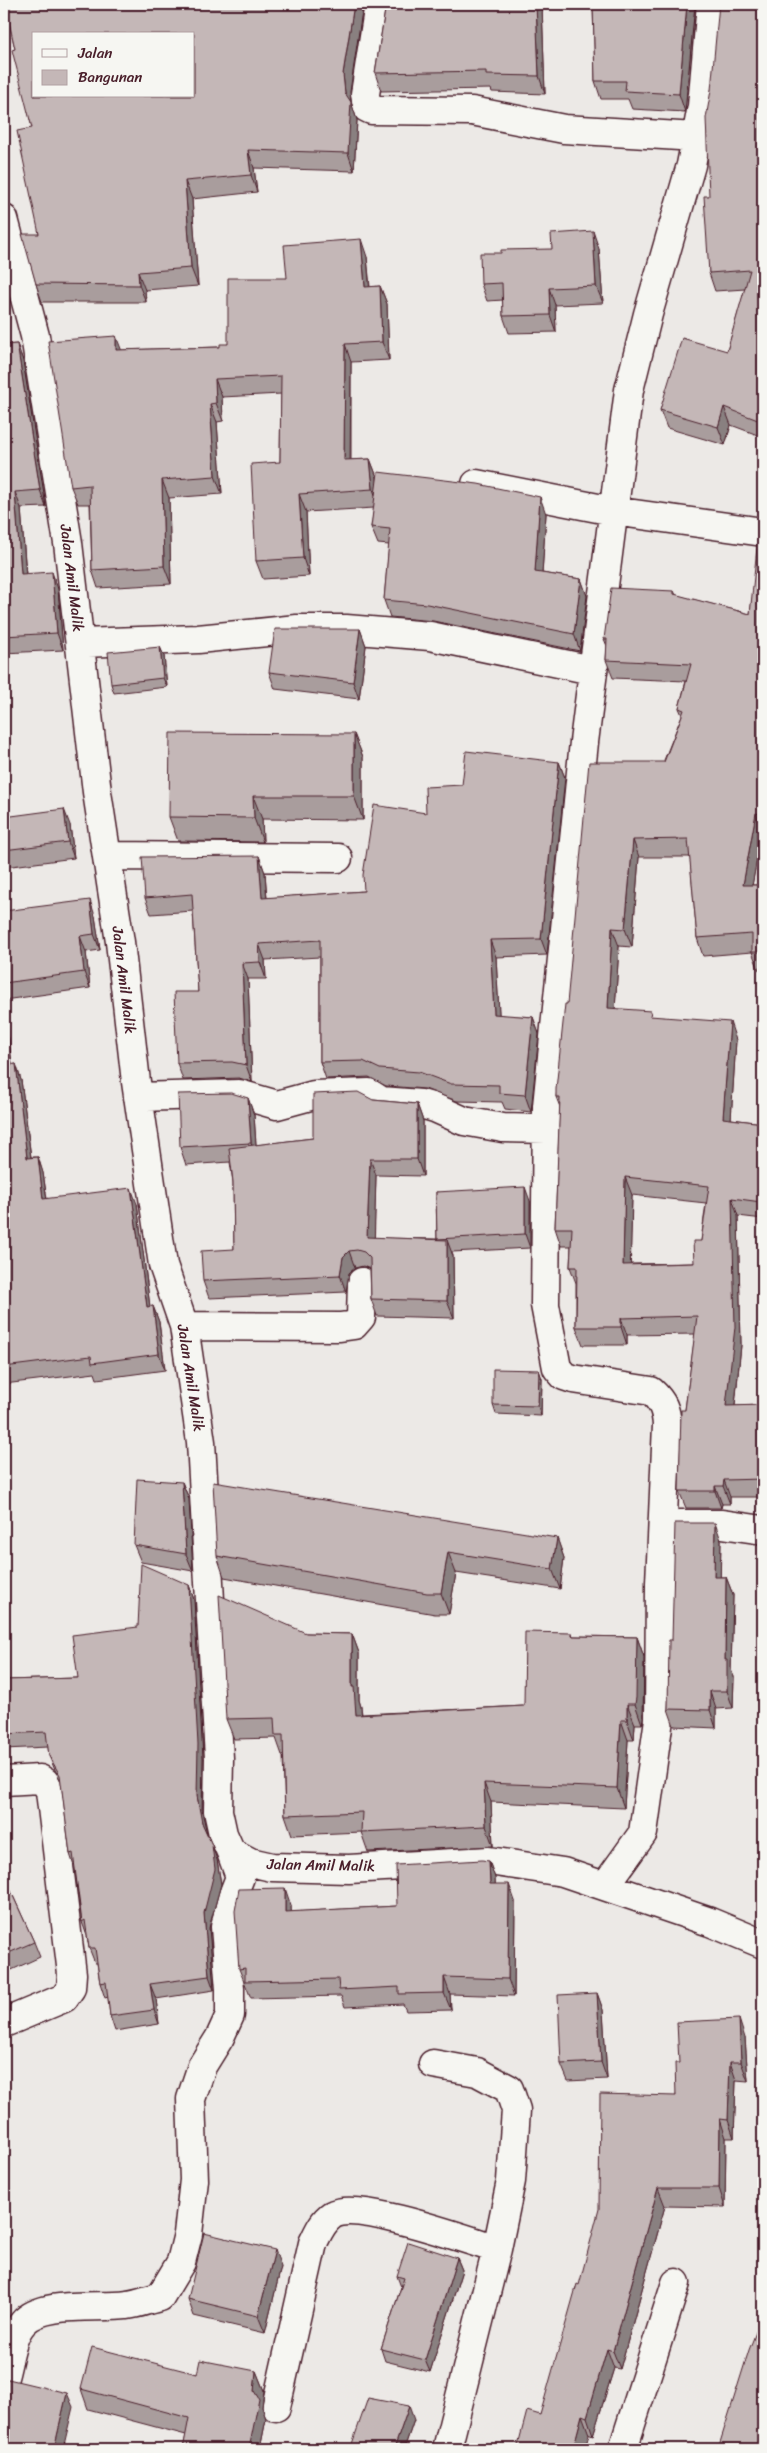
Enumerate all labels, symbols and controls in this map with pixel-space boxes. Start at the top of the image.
legend [32,32,195,98]
text: Jalan [77,40,112,66]
text: Bangunan [78,64,142,90]
street label: Jalan Amil Malik [52,522,91,633]
street label: Jalan Amil Malik [104,924,143,1035]
street label: Jalan Amil Malik [170,1322,212,1433]
street label: Jalan Amil Malik [266,1851,375,1879]

